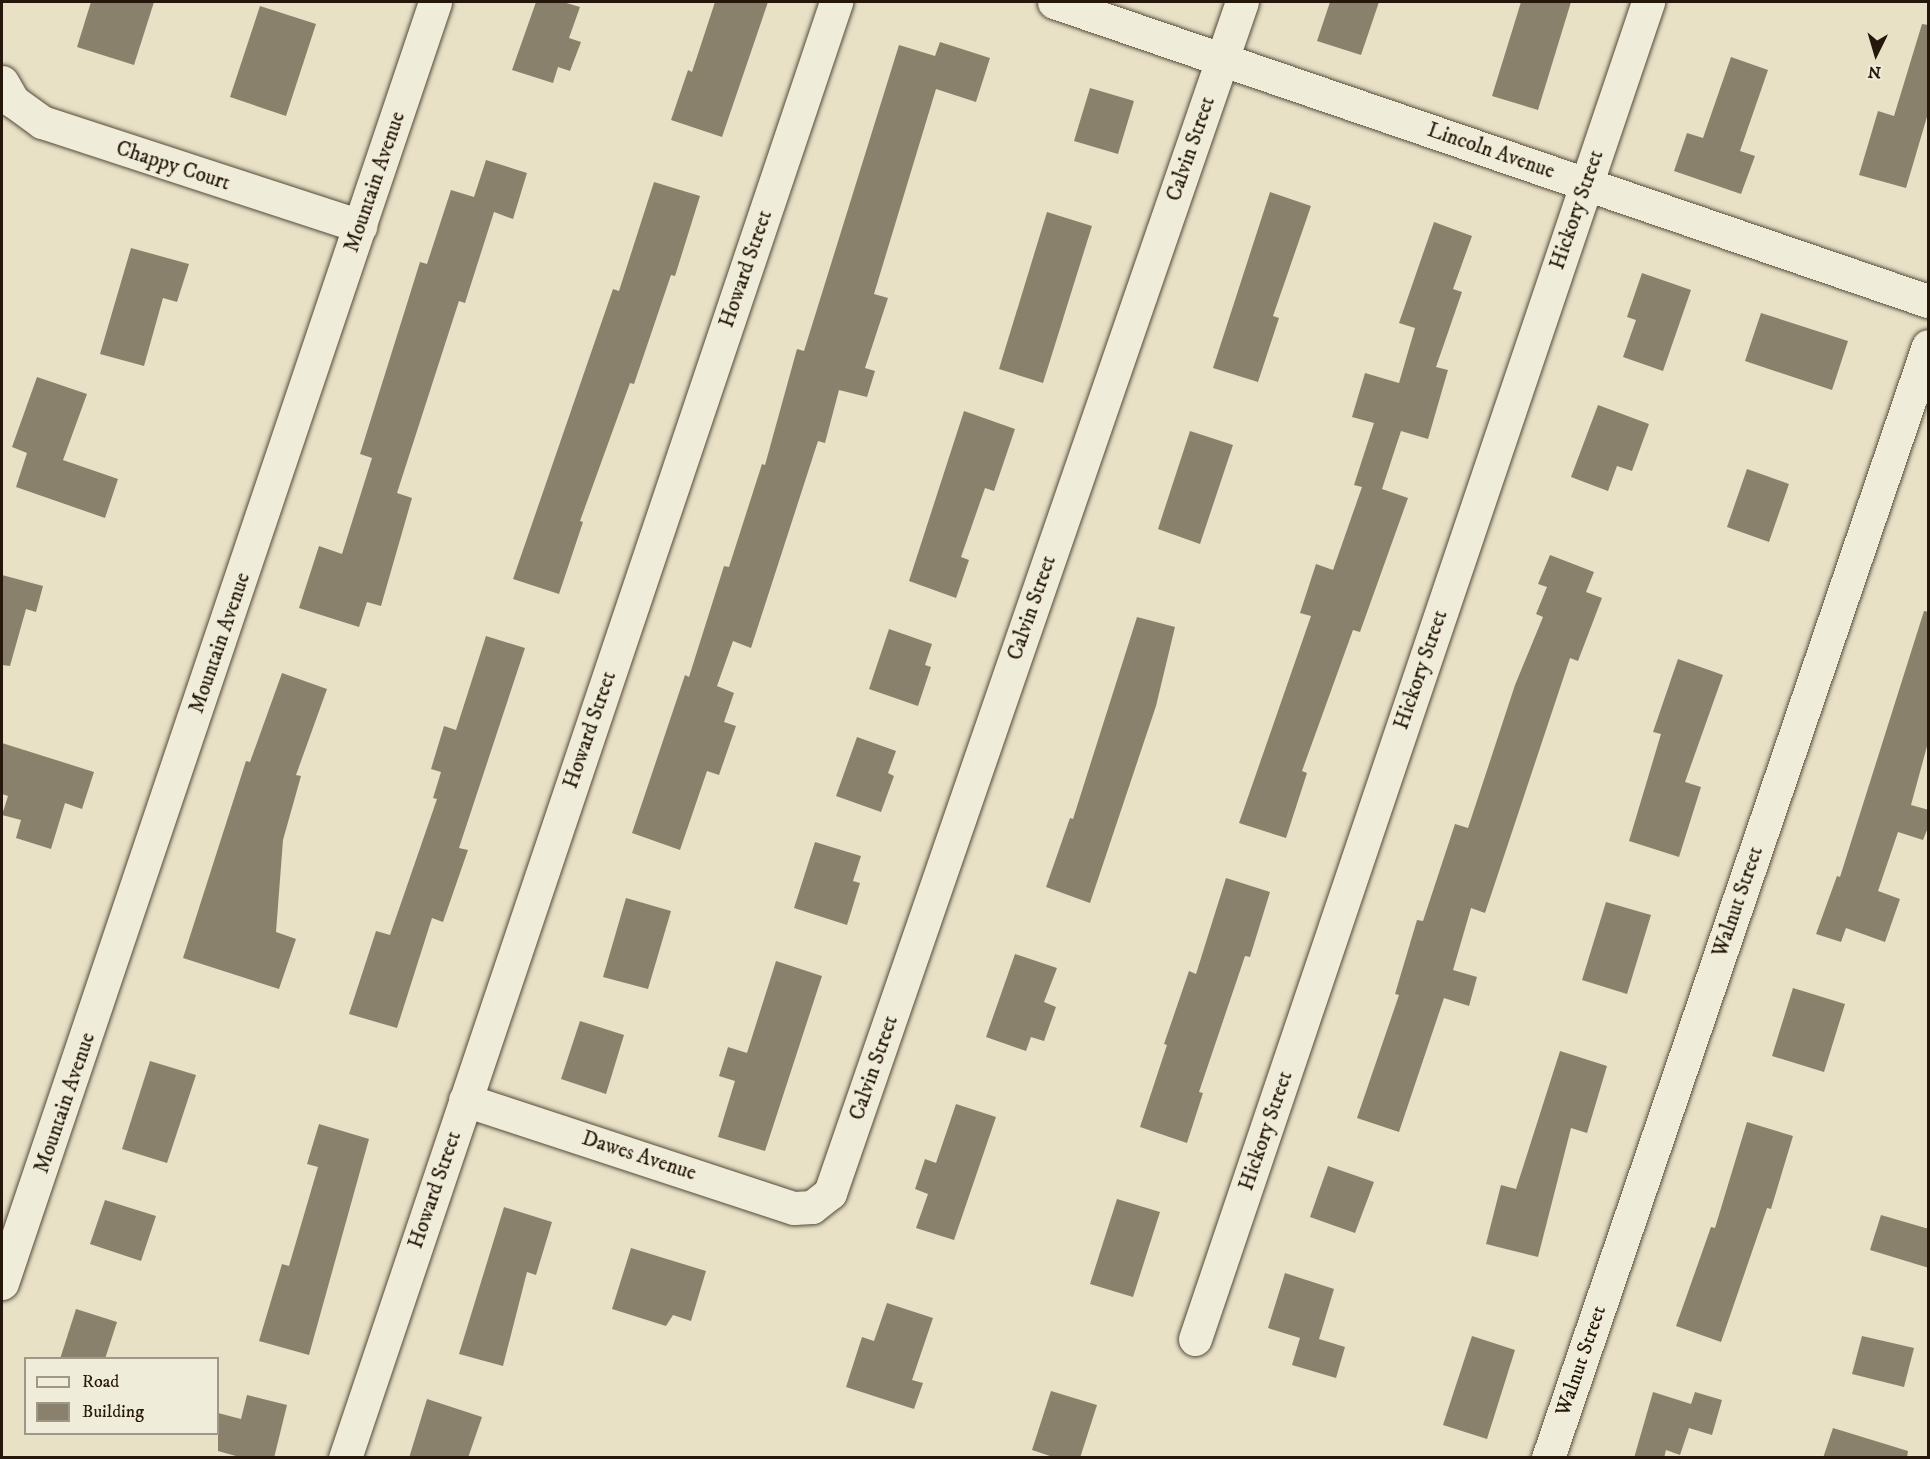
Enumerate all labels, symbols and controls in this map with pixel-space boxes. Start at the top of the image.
north arrow [1846,24,1906,84]
text: N [1867,61,1882,82]
street label: Calvin Street [1161,93,1221,205]
street label: Mountain Avenue [339,108,411,256]
street label: Lincoln Avenue [1424,117,1558,185]
street label: Chappy Court [113,136,233,196]
street label: Hickory Street [1545,147,1609,273]
street label: Howard Street [714,207,778,331]
street label: Calvin Street [1002,552,1062,664]
street label: Mountain Avenue [184,569,256,717]
street label: Hickory Street [1389,607,1453,733]
street label: Howard Street [558,668,622,792]
street label: Walnut Street [1707,843,1769,961]
street label: Calvin Street [844,1012,904,1124]
street label: Mountain Avenue [29,1029,101,1177]
street label: Hickory Street [1234,1068,1298,1194]
street label: Dawes Avenue [579,1126,699,1186]
street label: Howard Street [403,1128,467,1252]
street label: Walnut Street [1550,1302,1612,1420]
legend [24,1357,219,1435]
text: Road [82,1371,119,1393]
text: Building [82,1401,144,1423]

